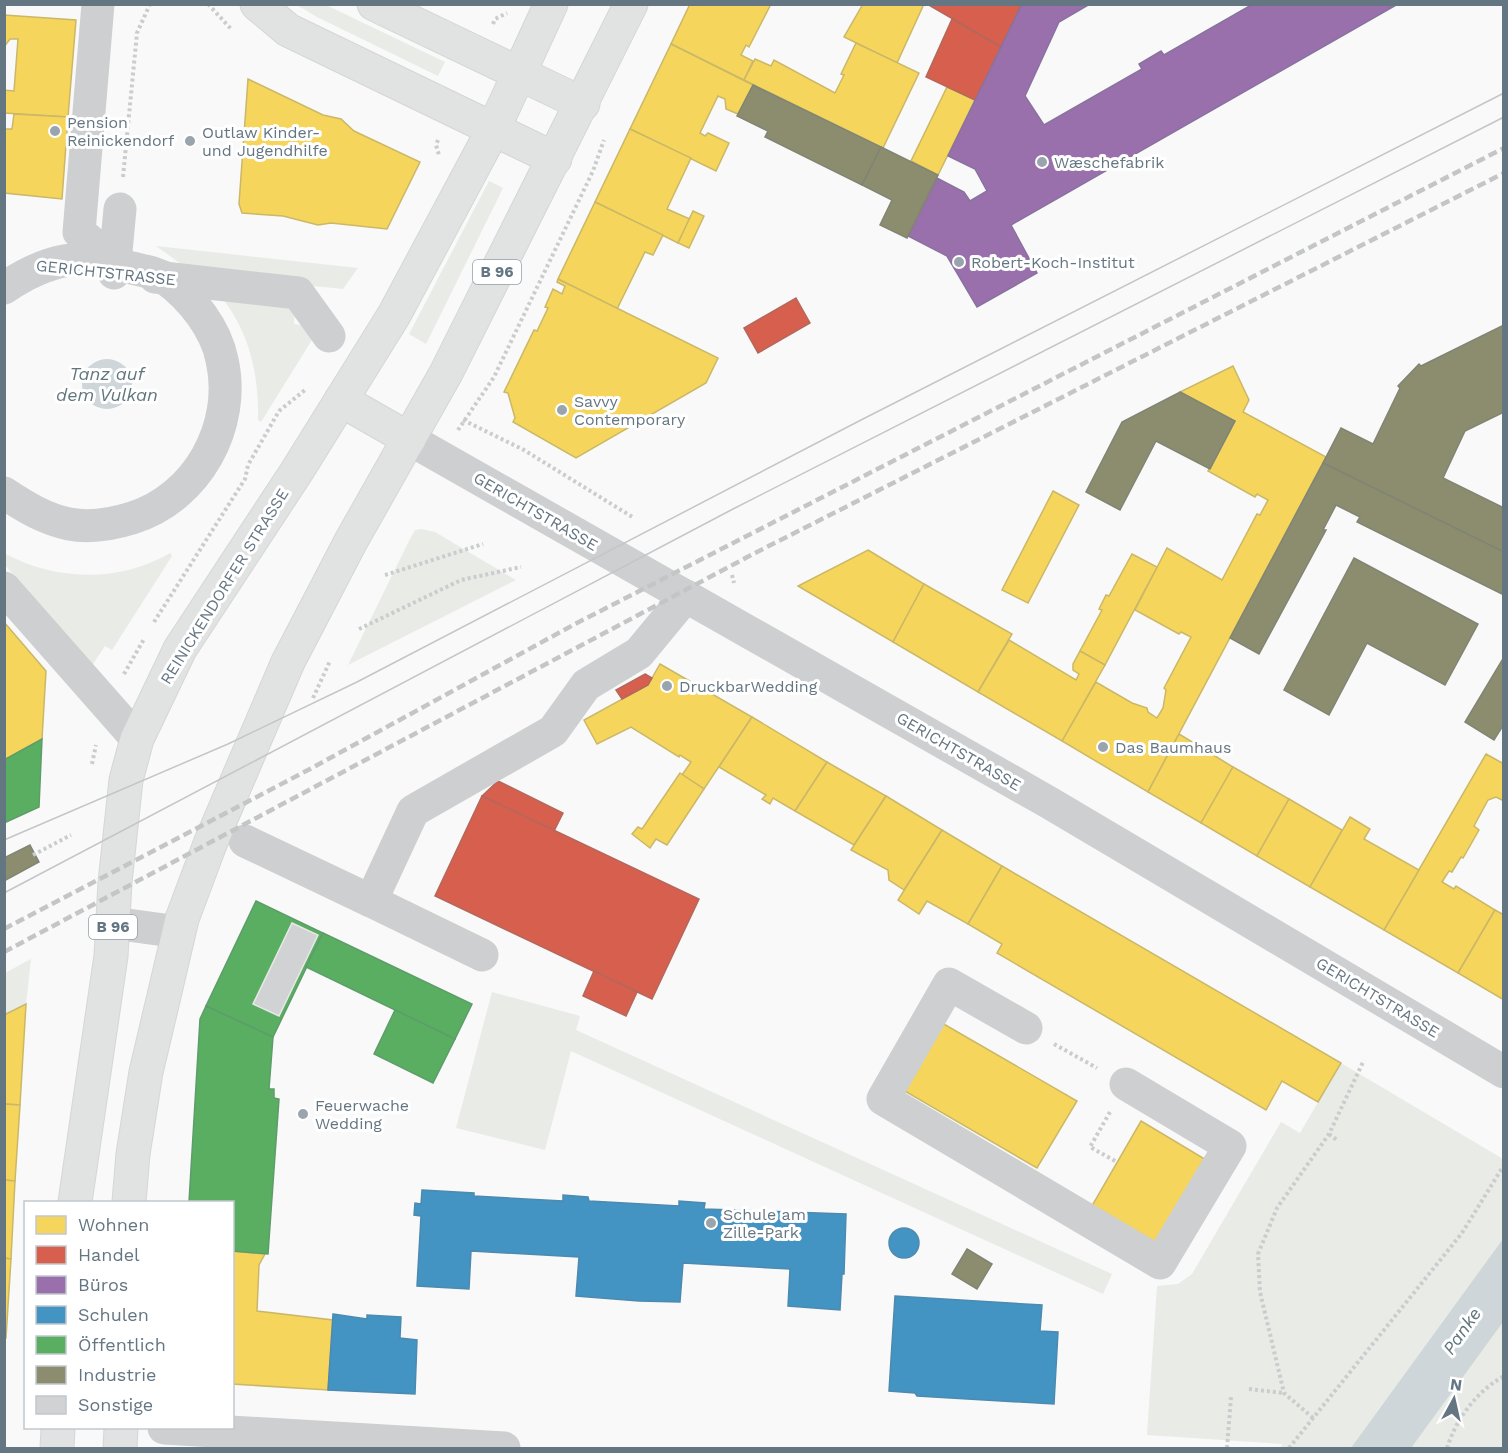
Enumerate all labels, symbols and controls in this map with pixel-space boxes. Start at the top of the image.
place label: Pension Reinickendorf [67,113,175,150]
place label: Outlaw Kinder- und Jugendhilfe [202,123,328,160]
marker: Pension Reinickendorf [48,124,62,138]
marker: Outlaw Kinder- und Jugendhilfe [183,134,197,148]
place label: Wæschefabrik [1054,153,1164,172]
marker: Wæschefabrik [1035,155,1049,169]
place label: Robert-Koch-Institut [971,253,1135,272]
marker: Robert-Koch-Institut [952,255,966,269]
street label: GERICHTSTRASSE [35,256,177,289]
road number: B 96 [473,260,521,284]
water label: Tanz auf dem Vulkan [56,363,158,405]
place label: Savvy Contemporary [574,392,686,429]
marker: Savvy Contemporary [555,403,569,417]
street label: GERICHTSTRASSE [470,468,601,555]
street label: REINICKENDORFER STRASSE [156,485,293,688]
place label: DruckbarWedding [679,677,818,696]
marker: DruckbarWedding [660,679,674,693]
street label: GERICHTSTRASSE [893,708,1024,795]
place label: Das Baumhaus [1115,738,1231,757]
marker: Das Baumhaus [1096,740,1110,754]
road number: B 96 [89,915,137,939]
street label: GERICHTSTRASSE [1313,953,1443,1042]
place label: Feuerwache Wedding [315,1096,409,1133]
marker: Feuerwache Wedding [296,1107,310,1121]
legend [24,1201,234,1429]
place label: Schule am Zille-Park [723,1205,806,1242]
text: Wohnen [78,1214,149,1235]
marker: Schule am Zille-Park [704,1216,718,1230]
text: Handel [78,1244,140,1265]
text: Büros [78,1274,128,1295]
water label: Panke [1438,1303,1485,1358]
text: Schulen [78,1304,149,1325]
text: Öffentlich [78,1334,166,1355]
text: Industrie [78,1364,156,1385]
north arrow [1424,1369,1484,1429]
text: N [1449,1374,1463,1395]
text: Sonstige [78,1394,153,1415]

